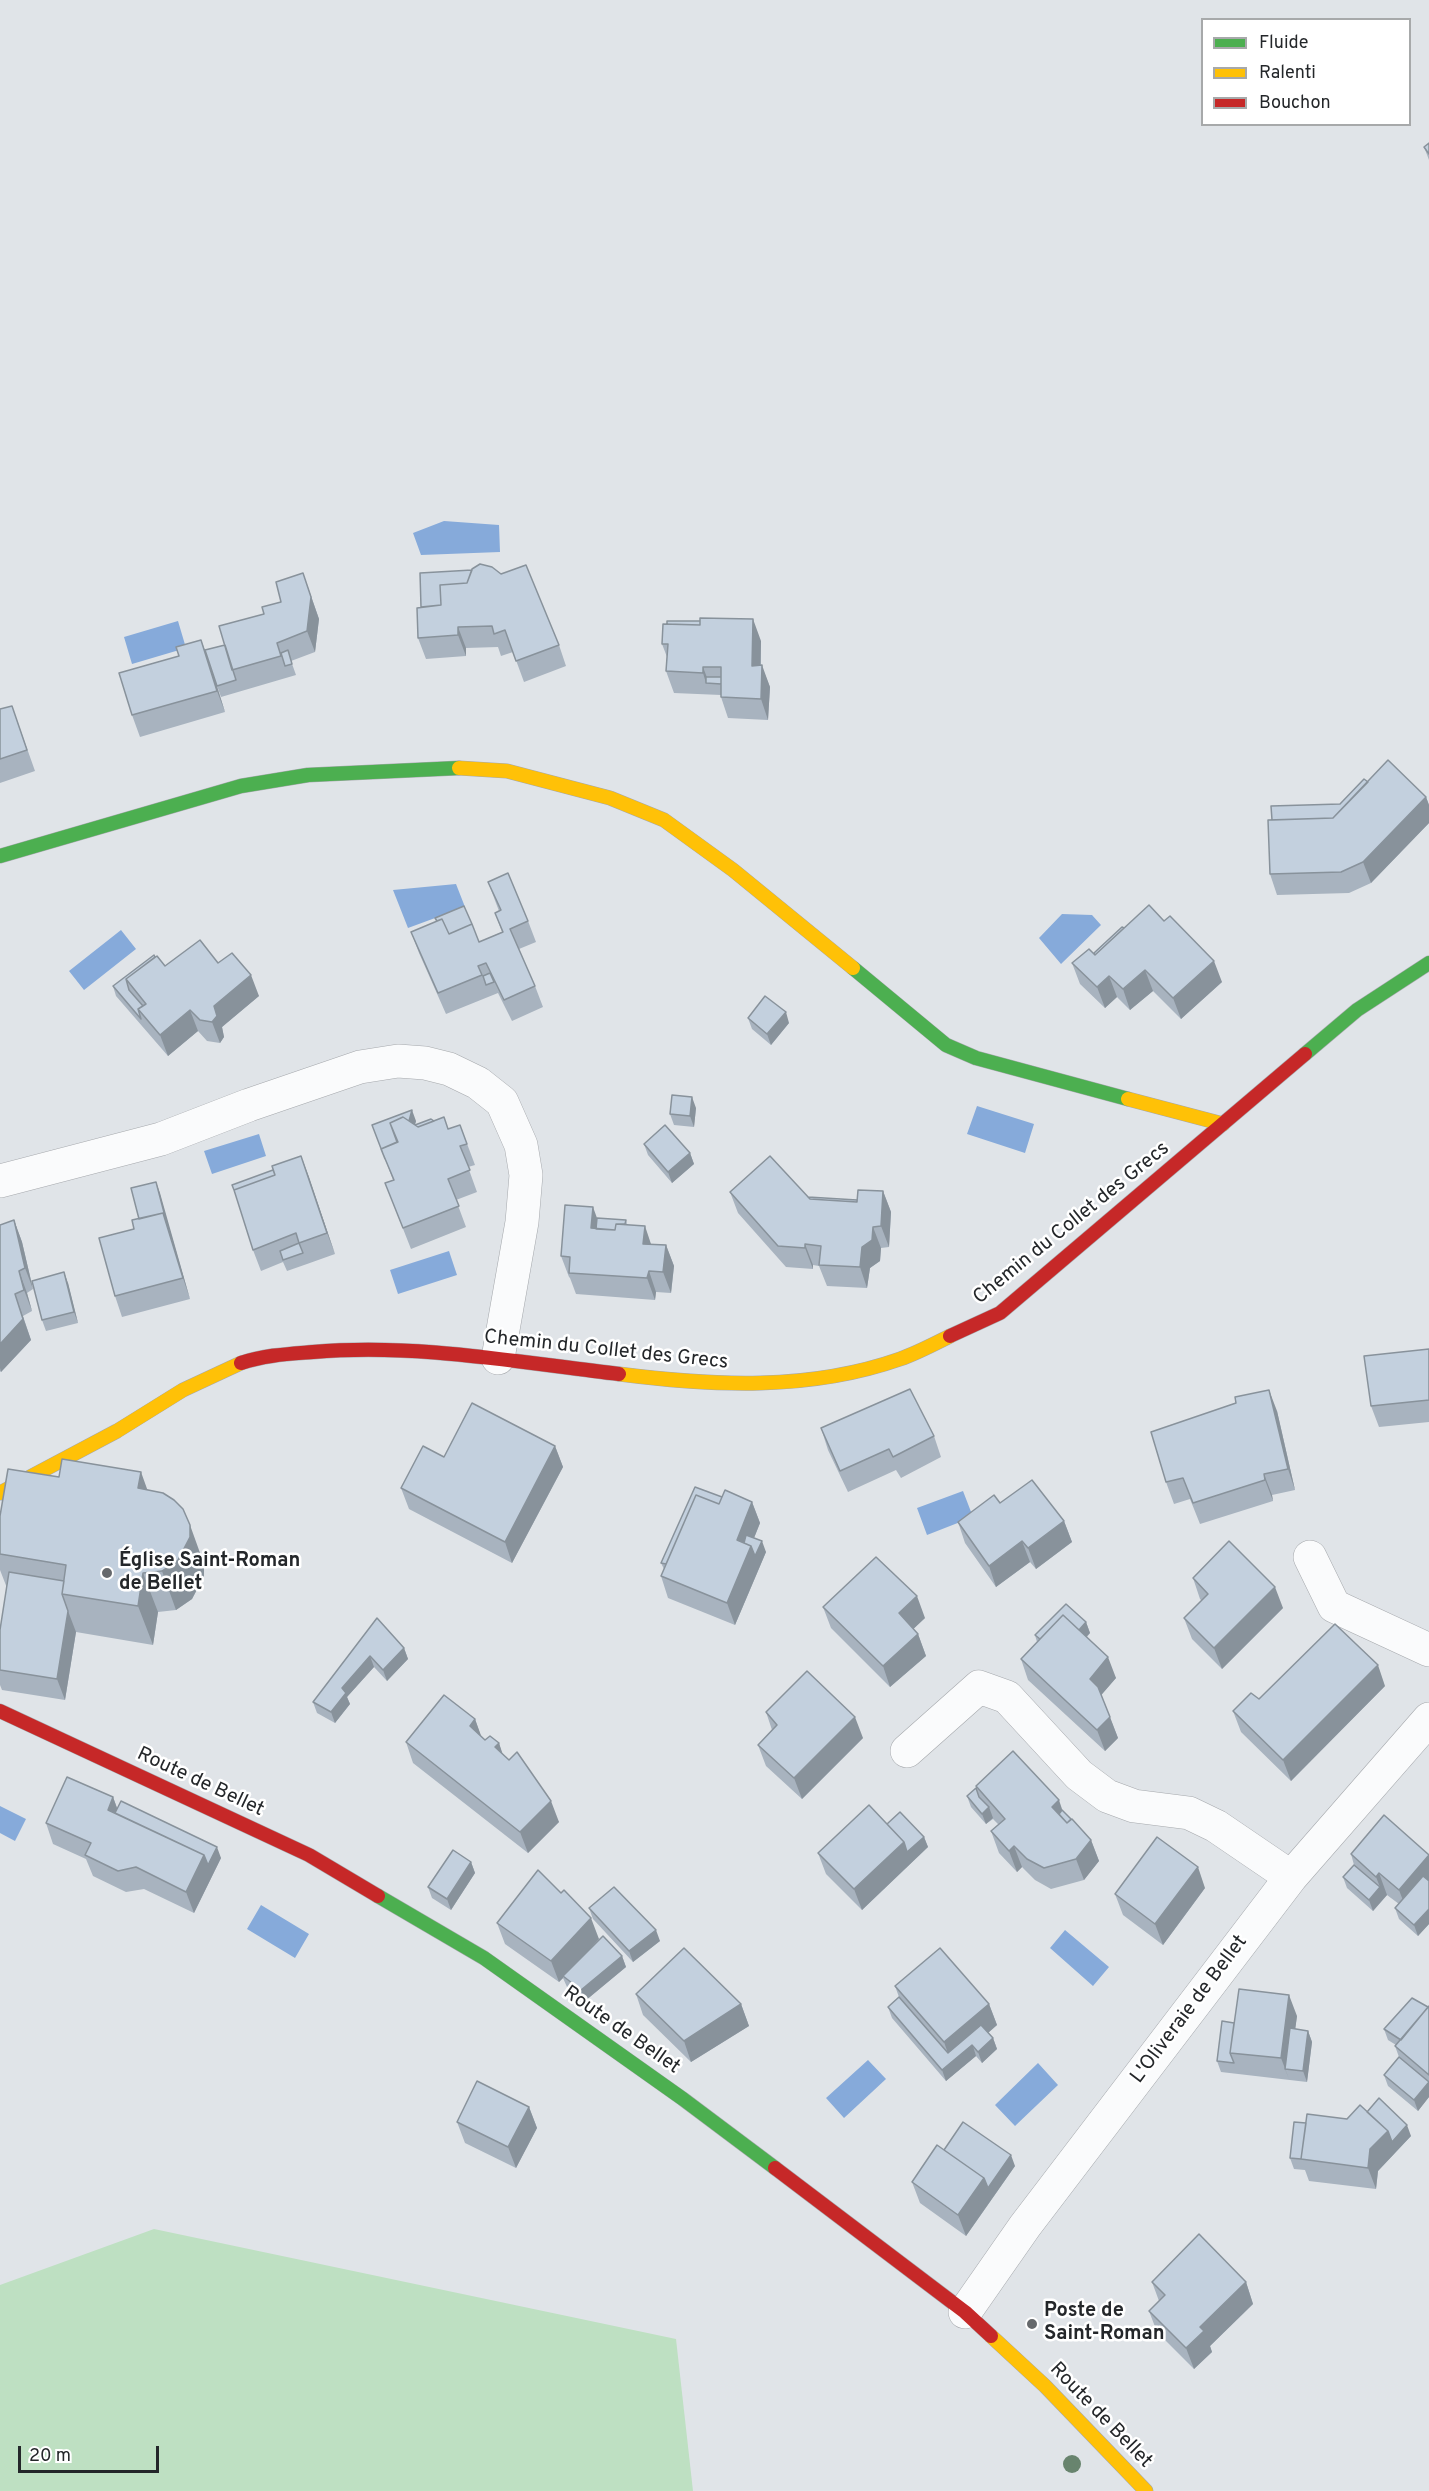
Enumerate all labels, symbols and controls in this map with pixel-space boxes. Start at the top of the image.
legend [1201,18,1411,126]
text: Fluide [1259,32,1308,55]
text: Ralenti [1259,62,1316,85]
text: Bouchon [1259,92,1331,115]
street label: Chemin du Collet des Grecs [969,1137,1175,1311]
street label: Chemin du Collet des Grecs [483,1326,729,1376]
place label: Église Saint-Roman de Bellet [119,1550,300,1597]
marker: Église Saint-Roman de Bellet [100,1566,114,1580]
street label: Route de Bellet [133,1743,267,1823]
street label: L'Oliveraie de Bellet [1126,1931,1254,2089]
street label: Route de Bellet [558,1982,684,2080]
place label: Poste de Saint-Roman [1044,2300,1165,2347]
marker: Poste de Saint-Roman [1025,2317,1039,2331]
street label: Route de Bellet [1044,2358,1156,2474]
scale bar [21,2434,162,2472]
text: 20 m [29,2445,71,2468]

